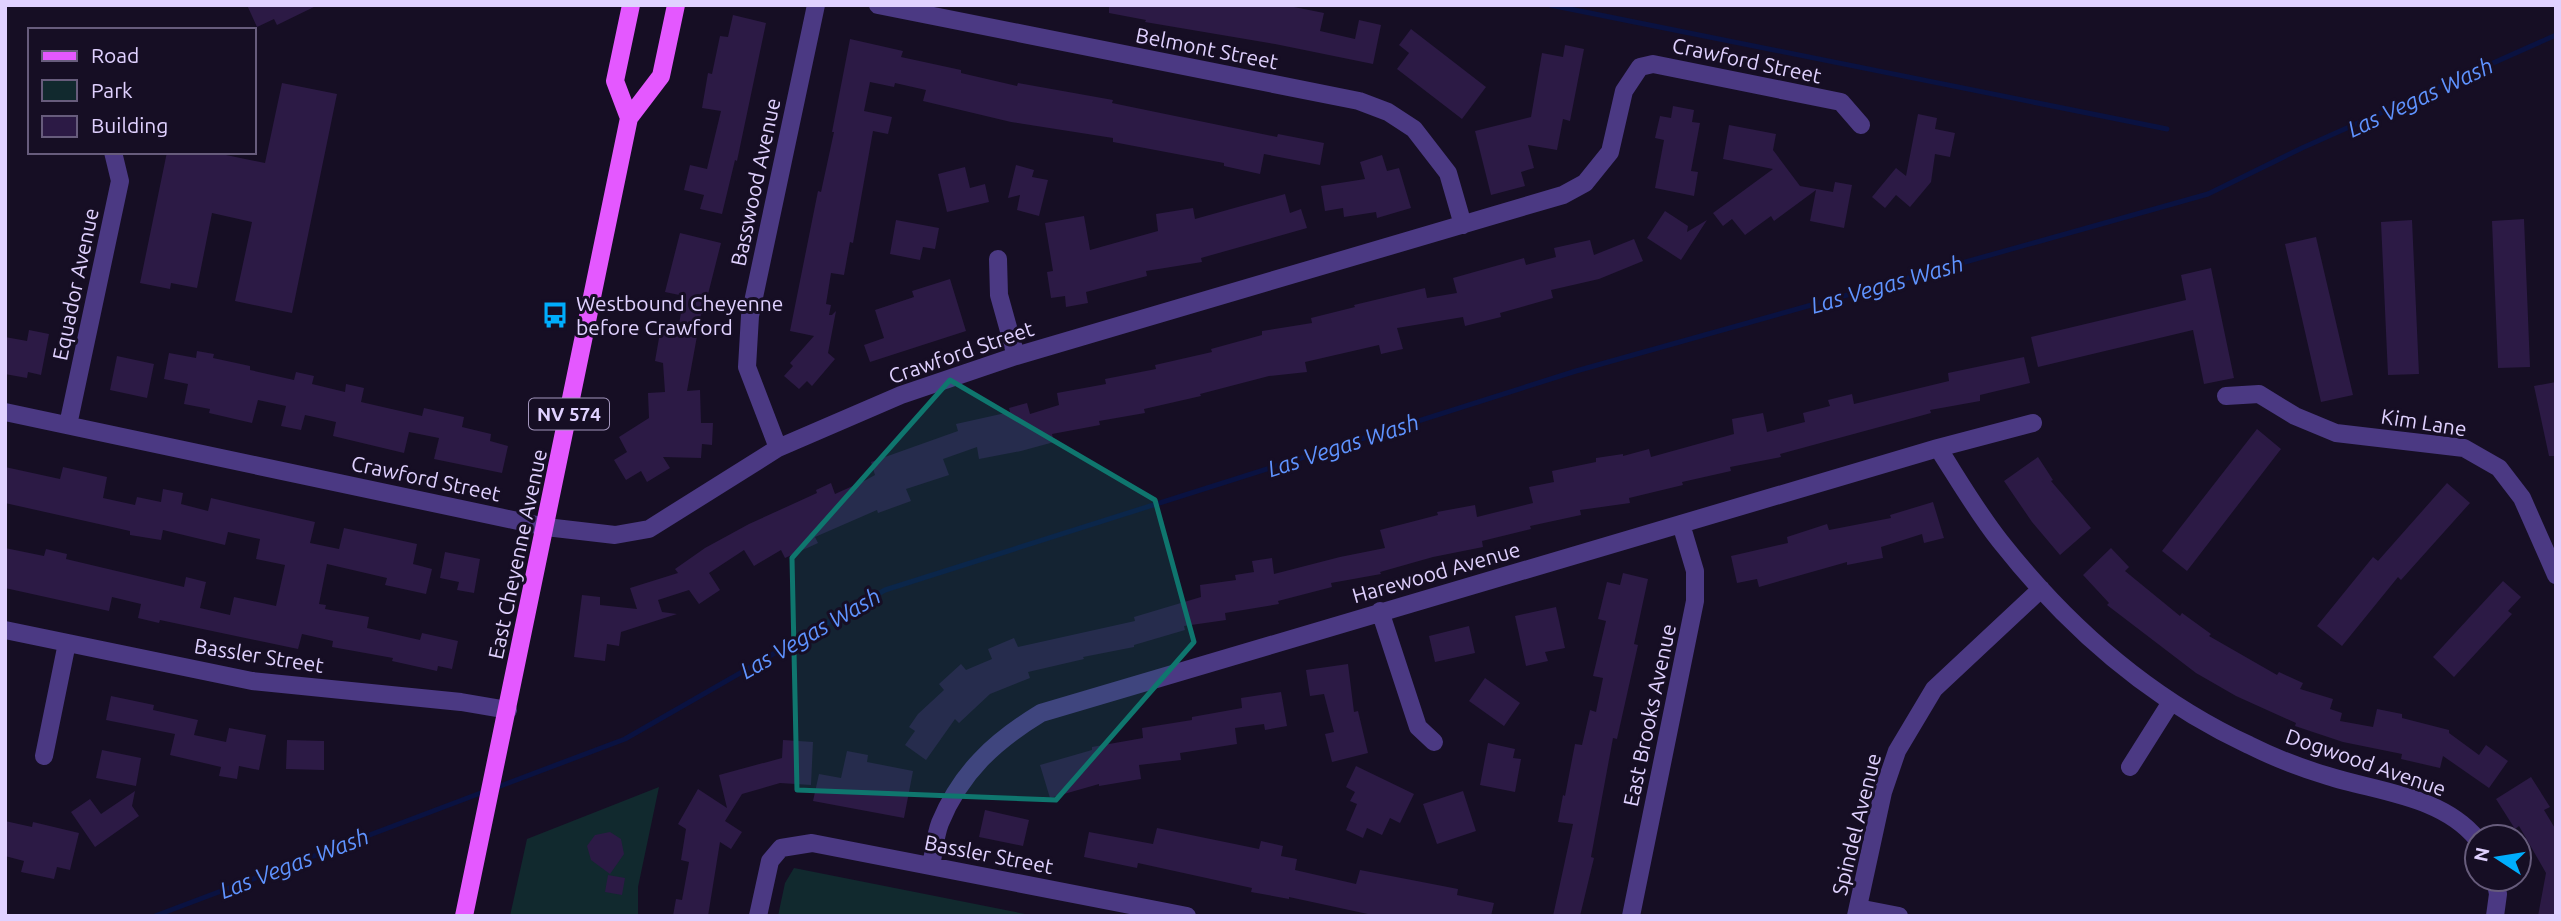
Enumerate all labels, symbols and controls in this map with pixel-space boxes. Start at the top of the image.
street label: Belmont Street [1134,22,1280,74]
legend [28,28,256,154]
street label: Crawford Street [1670,32,1824,88]
text: Road [91,43,139,67]
water label: Las Vegas Wash [2343,52,2497,142]
text: Park [91,78,133,102]
street label: Basswood Avenue [725,96,785,268]
text: Building [91,113,168,137]
street label: Equador Avenue [47,206,103,362]
water label: Las Vegas Wash [1808,250,1966,318]
place label: Westbound Cheyenne before Crawford [576,291,783,339]
bus stop icon: Westbound Cheyenne before Crawford [540,300,570,330]
street label: Crawford Street [885,316,1037,388]
road number: NV 574 [529,398,609,430]
street label: Kim Lane [2379,403,2469,441]
water label: Las Vegas Wash [1264,409,1422,481]
street label: East Cheyenne Avenue [483,447,551,661]
street label: Crawford Street [349,450,503,506]
street label: Harewood Avenue [1349,537,1523,607]
water label: Las Vegas Wash [735,583,885,683]
street label: East Brooks Avenue [1618,622,1680,808]
street label: Bassler Street [192,633,326,677]
street label: Dogwood Avenue [2283,723,2449,801]
street label: Spindel Avenue [1827,751,1885,897]
water label: Las Vegas Wash [216,823,372,903]
north arrow [2463,823,2533,893]
street label: Bassler Street [922,830,1056,878]
text: N [2469,845,2494,864]

